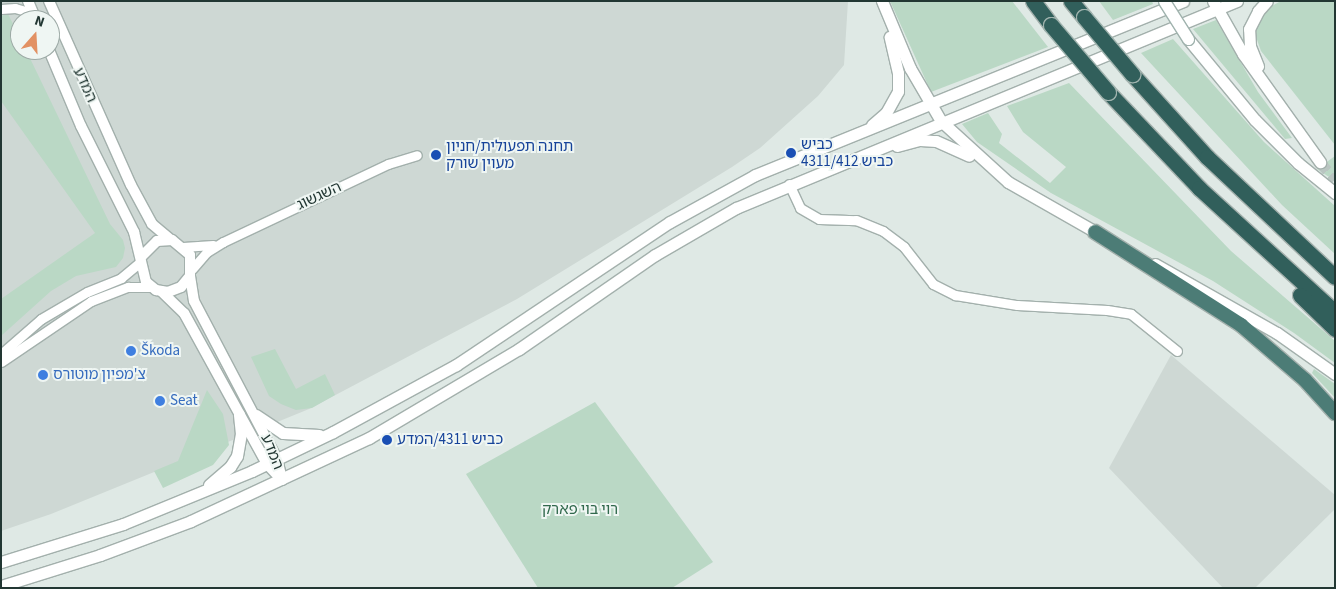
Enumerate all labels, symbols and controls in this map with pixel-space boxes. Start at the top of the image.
north arrow [10,10,60,60]
text: N [32,11,47,33]
street label: המדע [69,65,101,105]
place label: כביש 4311/כביש 412 [801,135,893,170]
place label: תחנה תפעולית/חניון מעוין שורק [446,137,573,172]
marker: כביש 4311/כביש 412 [785,147,797,159]
marker: תחנה תפעולית/חניון מעוין שורק [430,149,442,161]
street label: השגשוג [294,178,344,214]
place label: Škoda [141,342,180,360]
marker: Škoda [125,345,137,357]
place label: צ'מפיון מוטורס [53,366,146,384]
marker: צ'מפיון מוטורס [37,369,49,381]
place label: Seat [170,392,198,410]
marker: Seat [154,395,166,407]
place label: כביש 4311/המדע [397,431,503,449]
street label: המדע [257,432,287,472]
marker: כביש 4311/המדע [381,434,393,446]
park label: רוי בוי פארק [542,501,618,519]

